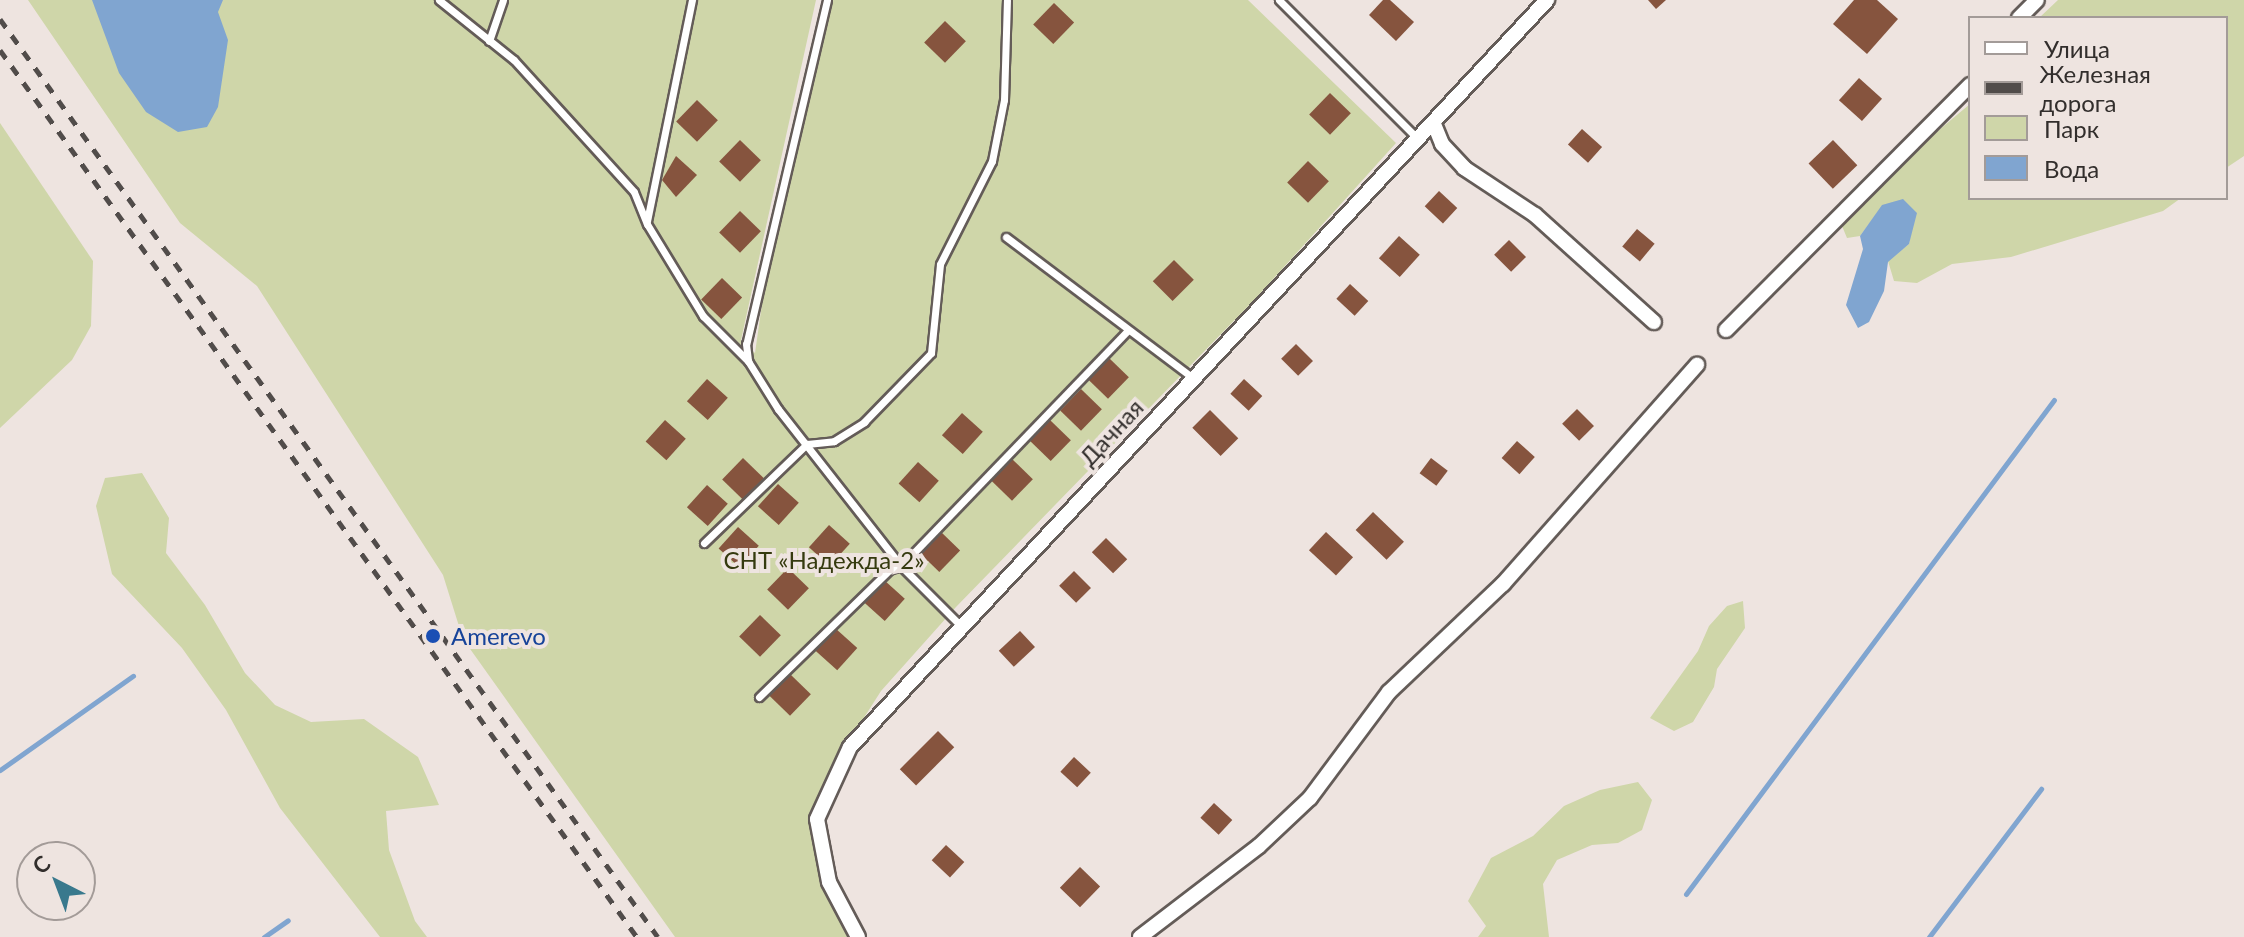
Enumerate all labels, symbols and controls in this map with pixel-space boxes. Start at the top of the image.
legend [1968,16,2228,200]
text: Улица [2044,34,2110,63]
text: Железная дорога [2039,59,2151,117]
text: Парк [2044,114,2099,143]
text: Вода [2044,154,2099,183]
street label: Дачная [1073,393,1149,471]
park label: СНТ «Надежда-2» [724,546,924,574]
place label: Amerevo [451,622,546,650]
marker: Amerevo [422,625,444,647]
north arrow [16,841,96,921]
text: С [27,849,55,879]

